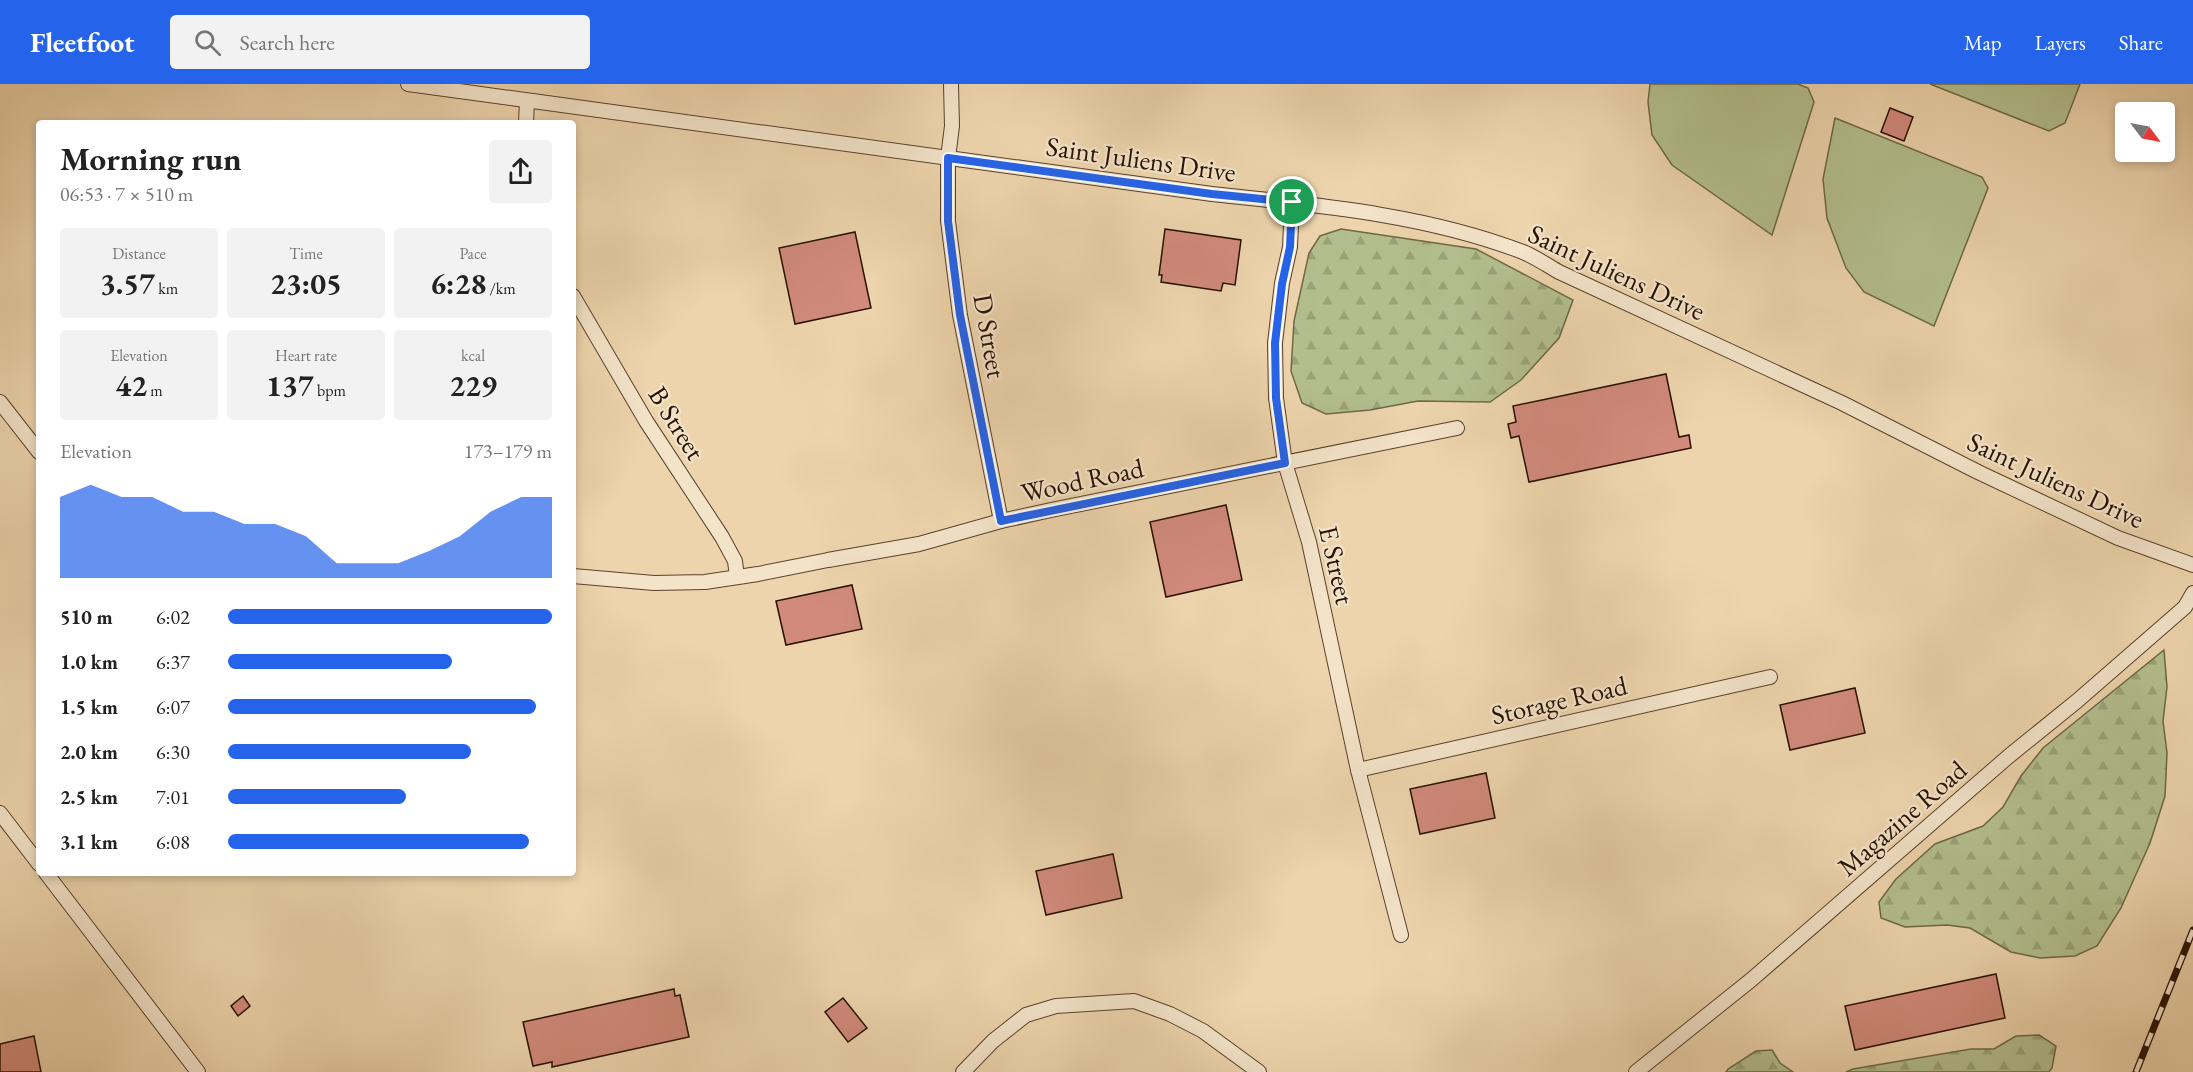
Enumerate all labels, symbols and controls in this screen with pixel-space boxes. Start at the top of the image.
search box [170,15,590,69]
text: Fleetfoot [30,24,134,60]
icon: search [191,26,224,59]
text: Search here [239,28,335,57]
text: Map [1964,29,2002,56]
text: Layers [2035,29,2086,56]
text: Share [2119,29,2163,56]
north arrow [2115,102,2175,162]
map controls [2115,102,2175,162]
street label: Saint Juliens Drive [1044,128,1238,190]
text: Morning run [60,137,242,180]
button: share [489,140,552,203]
pin [1266,176,1317,227]
text: 06:53 · 7 × 510 m [60,181,193,207]
icon: arrive [1275,185,1308,218]
street label: Saint Juliens Drive [1523,216,1711,328]
text: Distance [112,243,166,264]
text: Time [289,243,323,264]
text: Pace [460,243,486,264]
text: 3.57 [100,264,155,303]
text: 23:05 [270,264,342,303]
text: 6:28 [430,264,486,303]
text: km [155,278,178,299]
text: /km [486,278,516,299]
street label: D Street [965,291,1015,381]
text: Elevation [110,345,168,366]
text: Heart rate [275,345,337,366]
text: kcal [461,345,485,366]
text: 42 [115,366,147,405]
text: 137 [266,366,314,405]
text: 229 [449,366,497,405]
text: m [147,380,163,401]
text: bpm [314,380,346,401]
street label: B Street [641,380,713,467]
street label: Saint Juliens Drive [1962,424,2150,536]
text: Elevation [60,438,132,464]
text: 173–179 m [464,438,552,464]
street label: Wood Road [1018,450,1147,510]
street label: E Street [1311,522,1363,608]
text: 510 m [60,604,113,630]
text: 6:02 [156,604,190,630]
text: 1.0 km [60,649,118,675]
text: 6:37 [156,649,190,675]
street label: Storage Road [1488,667,1631,733]
text: 1.5 km [60,694,118,720]
text: 6:07 [156,694,190,720]
text: 2.0 km [60,739,118,765]
text: 6:30 [156,739,190,765]
street label: Magazine Road [1830,752,1974,884]
text: 2.5 km [60,784,118,810]
text: 7:01 [156,784,190,810]
text: 3.1 km [60,829,118,855]
text: 6:08 [156,829,190,855]

